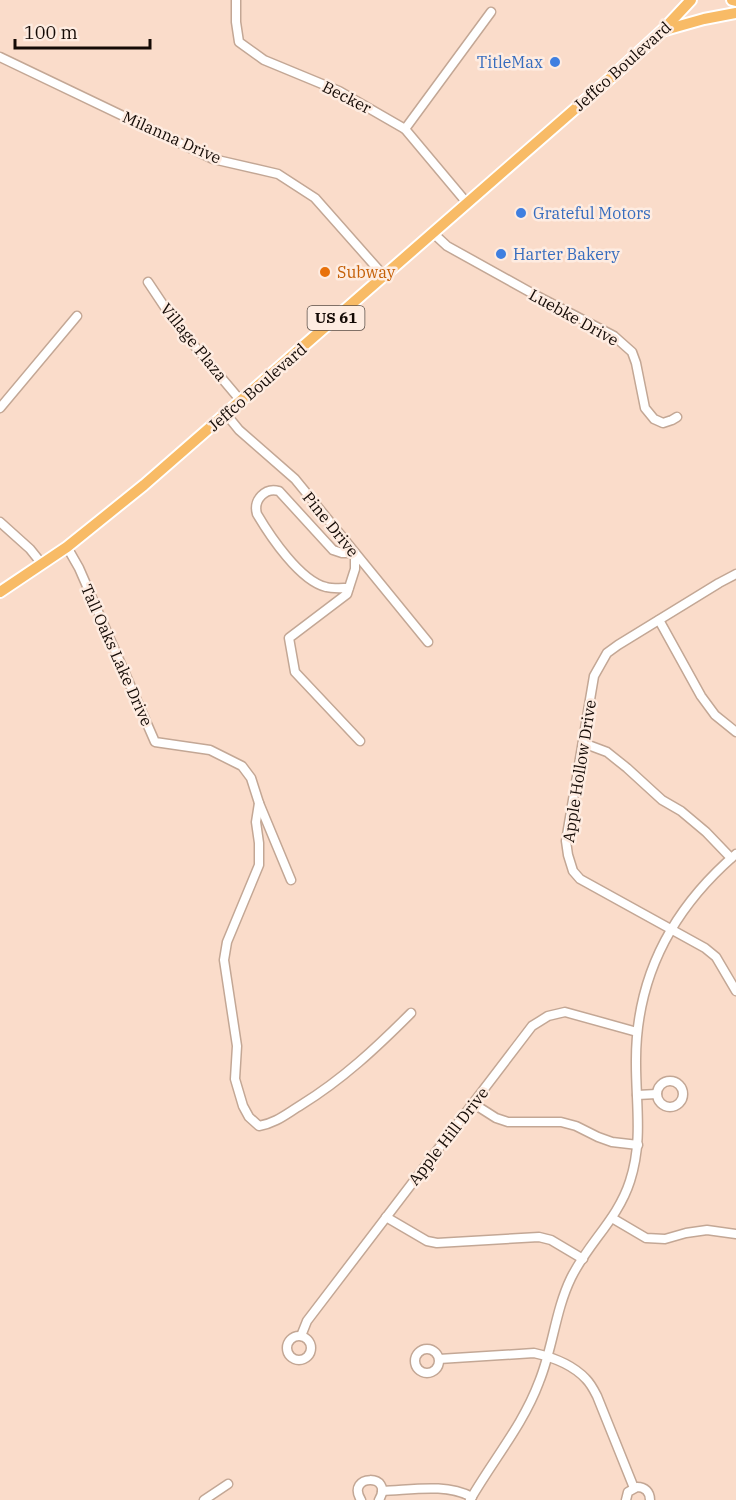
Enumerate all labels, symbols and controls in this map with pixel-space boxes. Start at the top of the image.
scale bar [15,12,150,50]
street label: Jeffco Boulevard [569,17,675,115]
text: 100 m [24,21,78,44]
place label: TitleMax [477,52,543,72]
marker: TitleMax [548,55,562,69]
street label: Becker [319,76,375,118]
street label: Milanna Drive [120,106,224,168]
place label: Grateful Motors [533,203,651,223]
marker: Grateful Motors [514,206,528,220]
place label: Harter Bakery [513,244,620,264]
marker: Harter Bakery [494,247,508,261]
place label: Subway [337,262,396,282]
marker: Subway [318,265,332,279]
street label: Luebke Drive [526,284,622,350]
street label: Village Plaza [156,299,232,385]
road number: US 61 [308,306,364,330]
street label: Jeffco Boulevard [204,338,311,435]
street label: Pine Drive [299,487,363,561]
street label: Tall Oaks Lake Drive [77,581,157,729]
street label: Apple Hollow Drive [558,698,600,844]
street label: Apple Hill Drive [404,1083,492,1189]

